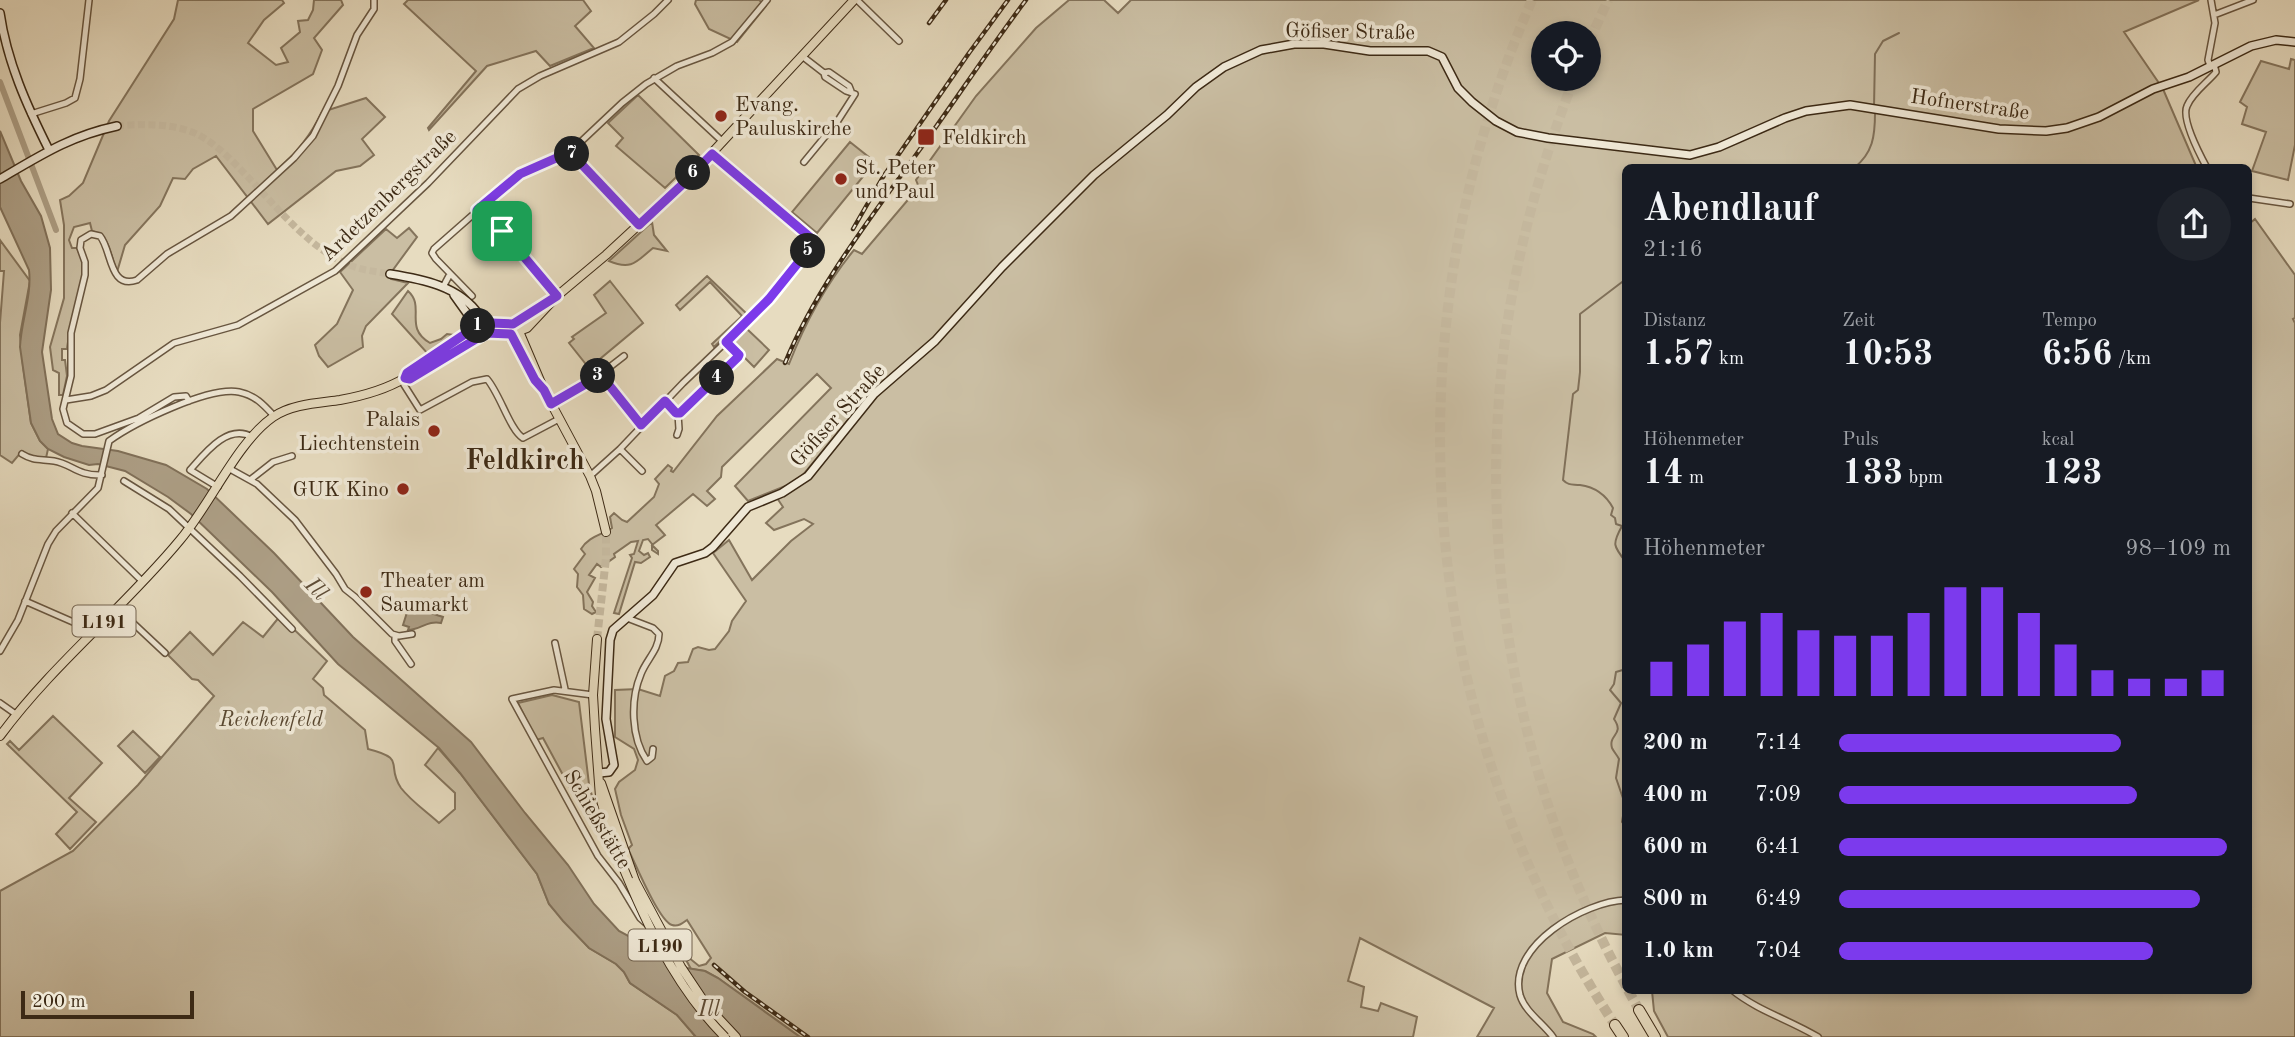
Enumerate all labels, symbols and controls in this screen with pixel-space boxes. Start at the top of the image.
street label: Göfiser Straße [1285,21,1415,44]
map controls [1531,21,1601,91]
button: locate [1531,21,1601,91]
street label: Hofnerstraße [1909,87,2031,124]
place label: Evang. Pauluskirche [735,95,851,140]
marker: Evang. Pauluskirche [713,108,729,124]
street label: Ardetzenbergstraße [317,126,461,266]
marker: Feldkirch [916,127,936,147]
place label: Feldkirch [942,128,1027,149]
pin: 7 [554,136,590,172]
text: 7 [566,144,577,163]
pin: 6 [676,156,710,190]
place label: St. Peter und Paul [855,158,936,203]
text: 6 [687,163,698,182]
marker: St. Peter und Paul [833,171,849,187]
button: share [2157,187,2231,261]
text: Abendlauf [1643,191,1816,229]
pin [472,201,532,261]
icon: arrive [483,212,521,250]
pin: 5 [790,233,826,268]
text: 21:16 [1643,238,1703,261]
text: 5 [802,241,813,260]
pin: 1 [461,308,496,344]
text: Distanz [1643,312,1706,331]
text: Zeit [1842,312,1875,331]
text: Tempo [2042,312,2097,331]
text: 1 [472,316,483,335]
text: 1.57 [1643,337,1714,372]
text: 10:53 [1842,337,1933,372]
text: 6:56 [2042,337,2112,372]
text: km [1714,350,1744,369]
text: /km [2112,350,2151,369]
pin: 3 [580,358,616,394]
pin: 4 [700,360,734,396]
street label: Göfiser Straße [787,361,889,471]
text: 3 [592,366,603,385]
text: 4 [711,368,722,387]
place label: Palais Liechtenstein [299,410,420,455]
marker: Palais Liechtenstein [426,423,442,439]
text: Höhenmeter [1643,431,1744,450]
text: Puls [1842,431,1879,450]
text: kcal [2042,431,2074,450]
district label: Feldkirch [465,448,585,476]
text: 14 [1643,456,1684,491]
text: 133 [1842,456,1903,491]
text: 123 [2042,456,2103,491]
text: m [1684,469,1704,488]
text: bpm [1903,469,1943,488]
place label: GUK Kino [292,480,389,501]
marker: GUK Kino [395,481,411,497]
text: Höhenmeter [1643,537,1765,560]
text: 98–109 m [2125,537,2231,560]
place label: Theater am Saumarkt [380,571,485,616]
water label: Ill [299,572,332,605]
marker: Theater am Saumarkt [358,584,374,600]
road number: L191 [72,606,136,636]
park label: Reichenfeld [218,710,324,731]
text: 200 m [1643,731,1708,754]
text: 7:14 [1755,731,1801,754]
street label: Schießstätte [559,767,634,873]
text: 400 m [1643,783,1708,806]
text: 7:09 [1755,783,1801,806]
text: 600 m [1643,835,1708,858]
text: 6:41 [1755,835,1801,858]
text: 800 m [1643,887,1708,910]
text: 6:49 [1755,887,1801,910]
road number: L190 [628,930,692,960]
text: 1.0 km [1643,939,1714,962]
text: 7:04 [1755,939,1801,962]
scale bar [21,988,194,1020]
text: 200 m [32,993,85,1012]
water label: Ill [697,998,721,1021]

